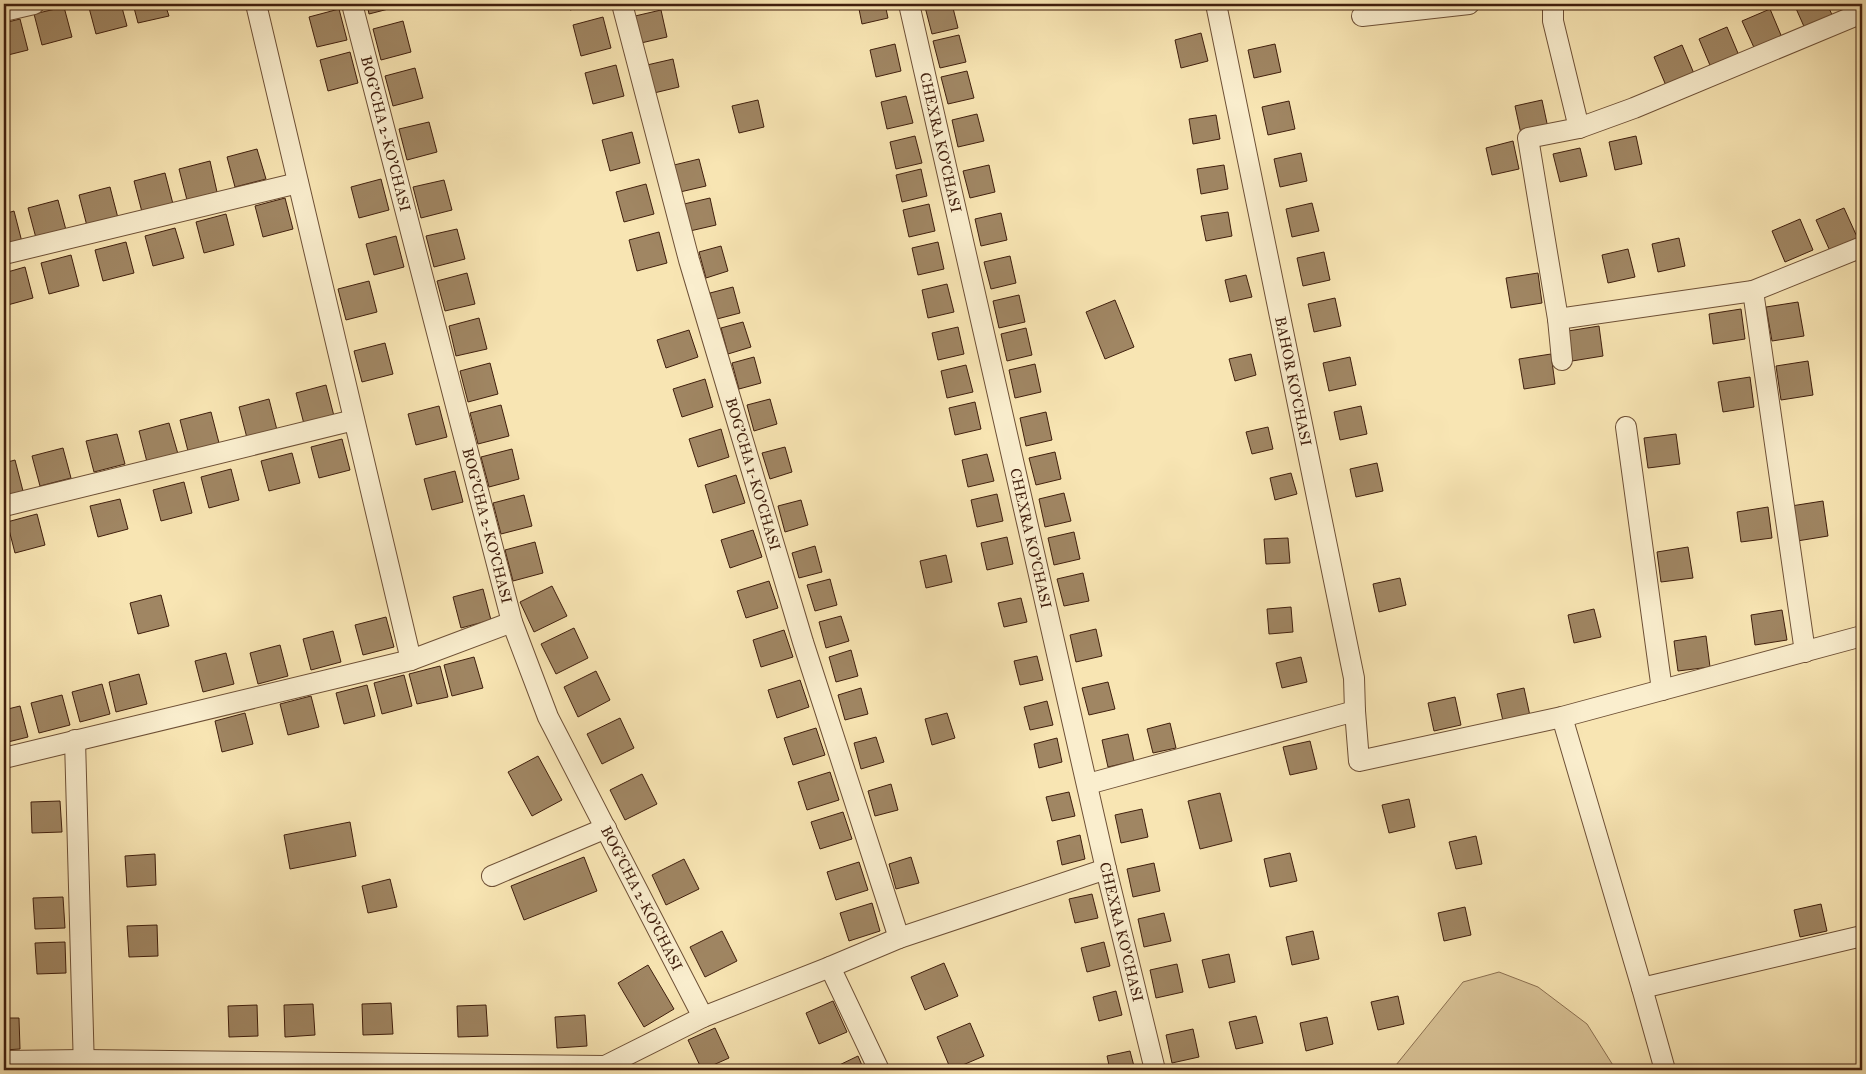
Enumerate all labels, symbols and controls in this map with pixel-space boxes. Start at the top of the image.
street label: BOG'CHA 2-KO'CHASI [357,54,414,213]
street label: CHEXRA KO'CHASI [916,71,965,214]
street label: BAHOR KO'CHASI [1271,315,1315,447]
street label: BOG'CHA 1-KO'CHASI [722,396,784,553]
street label: BOG'CHA 2-KO'CHASI [458,446,516,605]
street label: CHEXRA KO'CHASI [1006,466,1055,610]
street label: BOG'CHA 2-KO'CHASI [597,823,686,973]
street label: CHEXRA KO'CHASI [1096,860,1147,1004]

